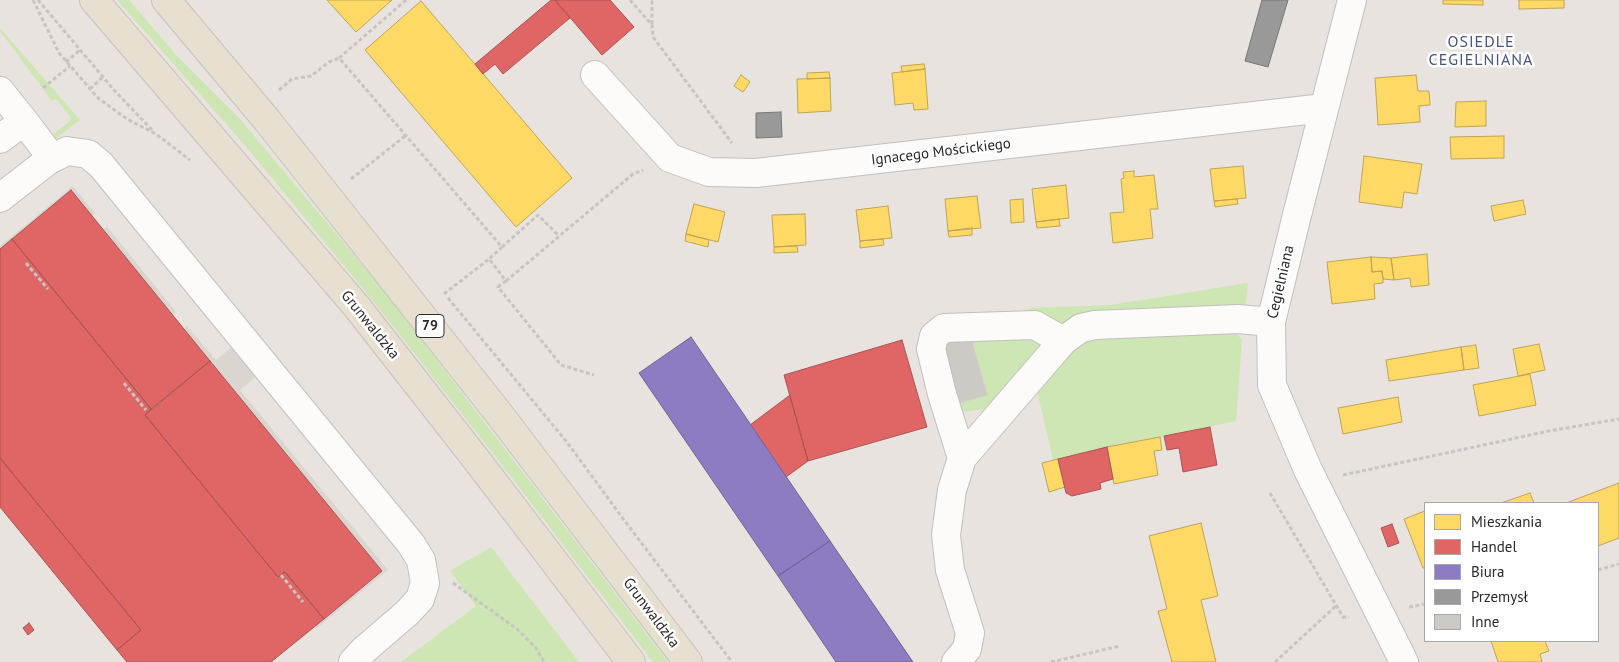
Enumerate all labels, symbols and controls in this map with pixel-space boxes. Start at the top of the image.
district label: OSIEDLE CEGIELNIANA [1427,32,1535,70]
street label: Ignacego Mościckiego [870,135,1012,169]
street label: Cegielniana [1264,243,1298,321]
street label: Grunwaldzka [337,287,403,363]
road number: 79 [416,314,444,338]
legend [1424,502,1599,642]
text: Mieszkania [1471,512,1542,531]
text: Handel [1471,537,1517,556]
text: Biura [1471,562,1504,581]
street label: Grunwaldzka [619,575,683,651]
text: Przemysł [1471,587,1528,606]
text: Inne [1471,612,1499,631]

